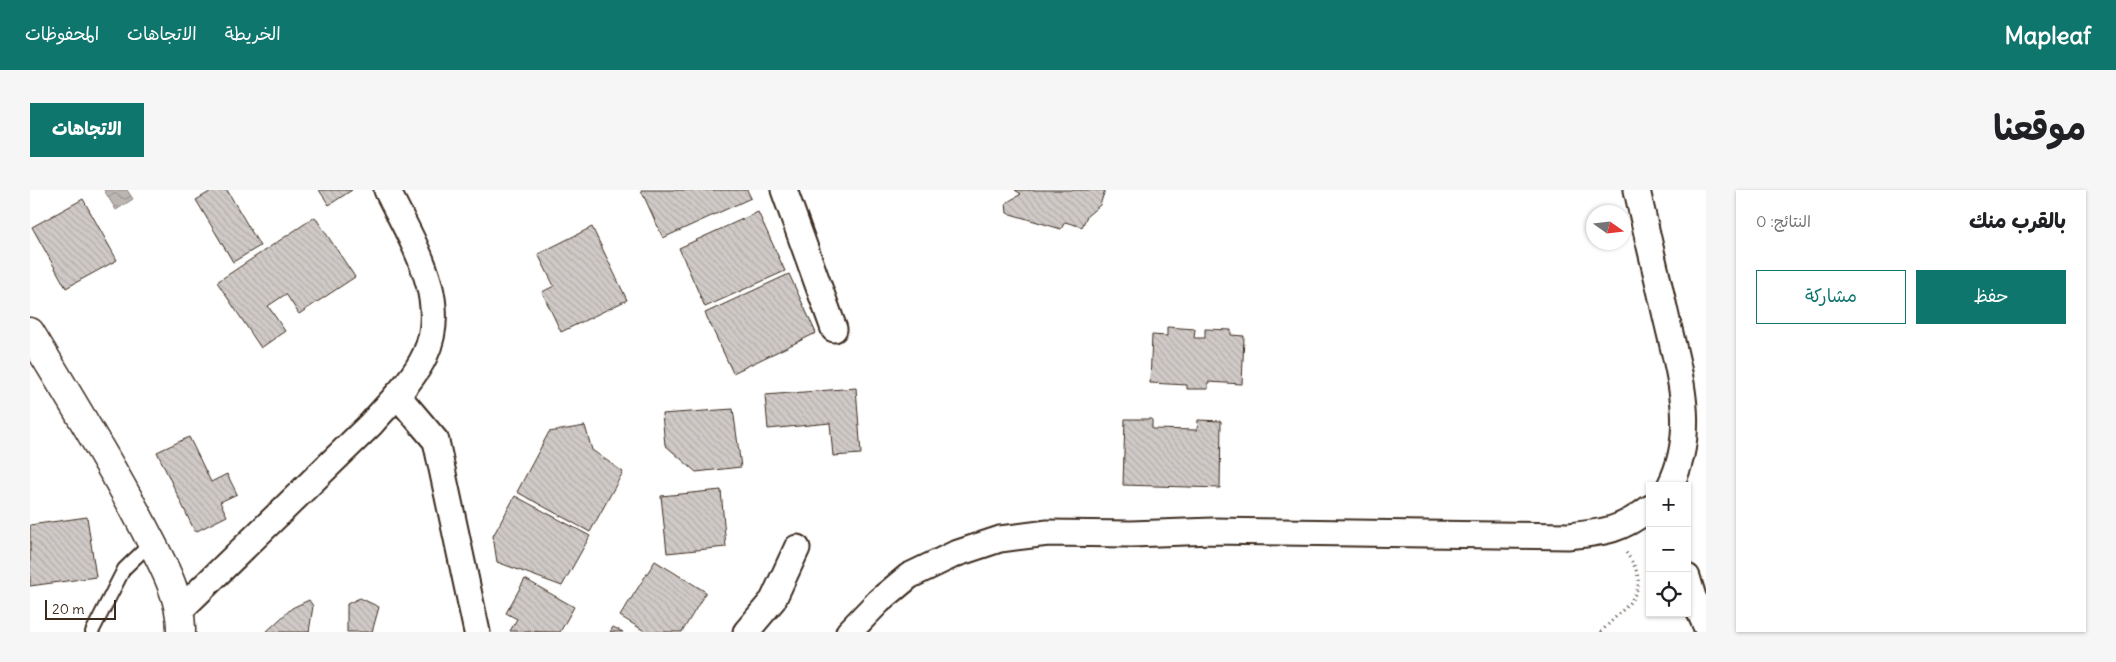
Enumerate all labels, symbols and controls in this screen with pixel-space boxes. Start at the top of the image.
text: Mapleaf [2004,20,2091,50]
text: المحفوظات [25,22,99,45]
text: الاتجاهات [127,22,197,45]
text: الخريطة [225,22,281,45]
button: الاتجاهات [30,103,144,157]
text: موقعنا [1993,105,2086,149]
north arrow [1586,205,1631,250]
text: بالقرب منك [1969,207,2066,234]
text: النتائج: 0 [1756,211,1811,231]
button: مشاركة [1756,270,1906,324]
button: حفظ [1916,270,2066,324]
map controls [1646,482,1691,617]
button: + [1646,482,1691,527]
button: − [1646,527,1691,572]
button: locate [1646,572,1691,617]
scale bar [45,597,116,620]
text: 20 m [52,600,85,618]

